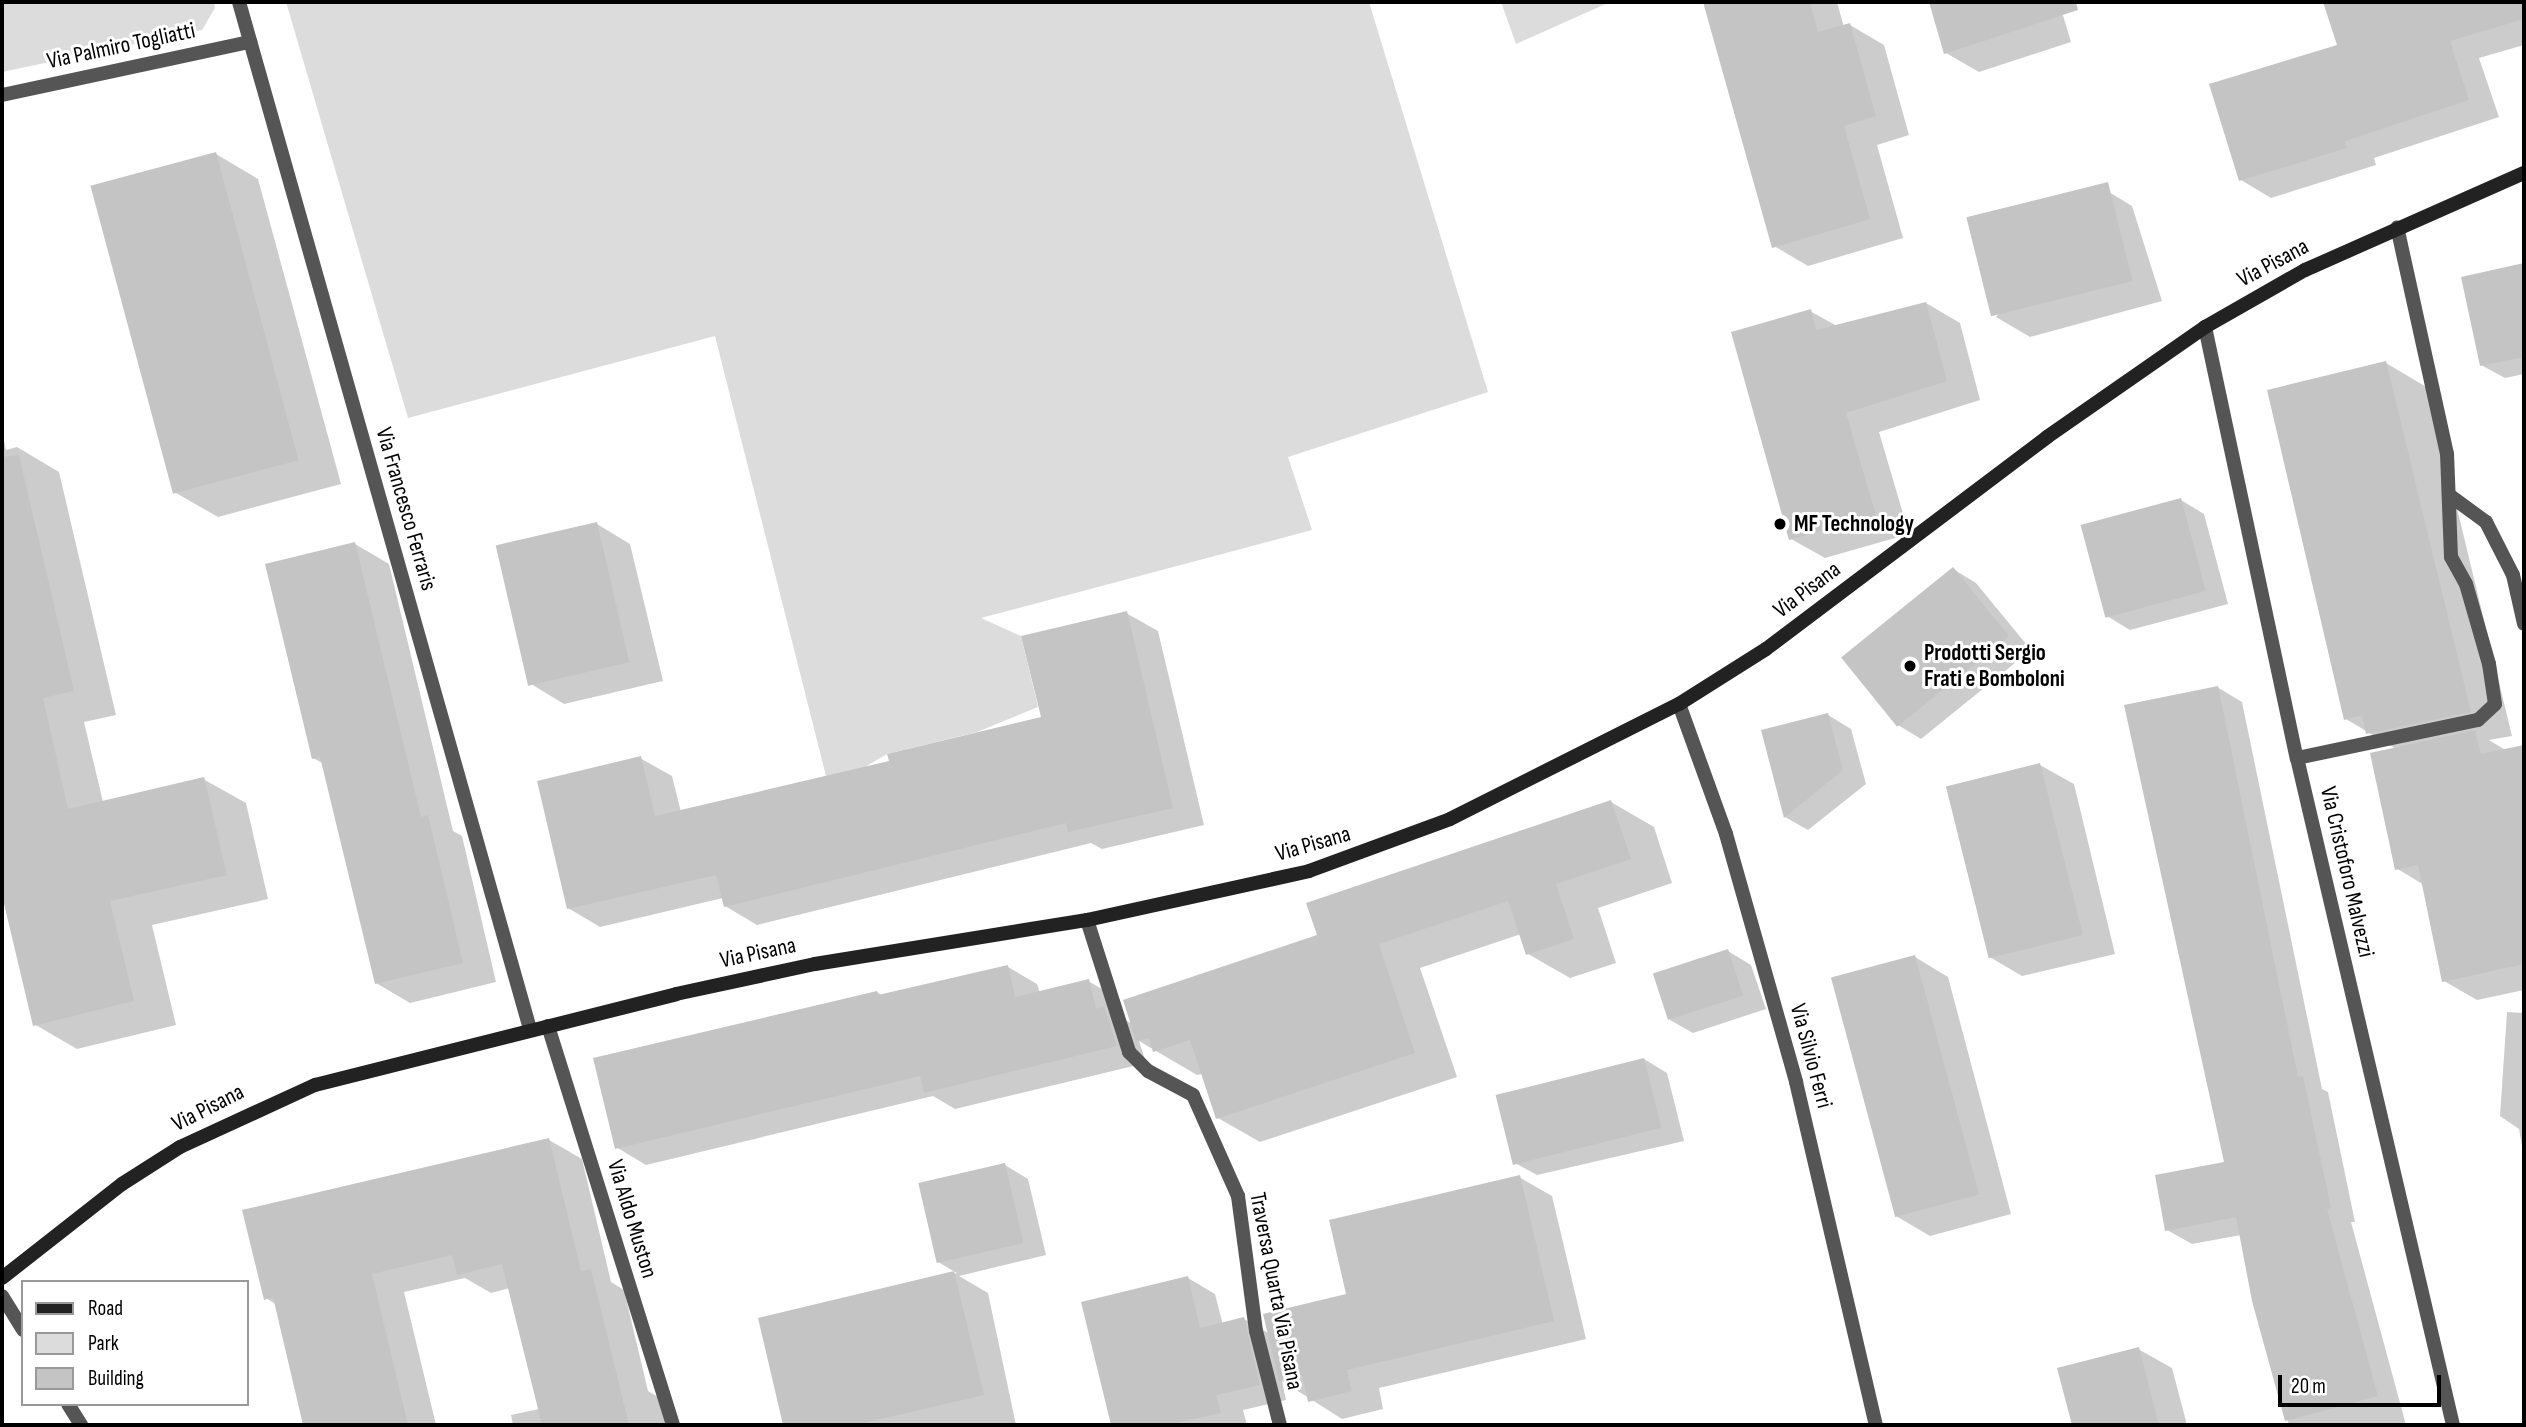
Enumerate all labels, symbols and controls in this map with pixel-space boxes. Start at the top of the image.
street label: Via Palmiro Togliatti [44,17,198,75]
street label: Via Pisana [2233,233,2313,293]
street label: Via Francesco Ferraris [370,424,442,594]
place label: MF Technology [1794,510,1914,538]
marker: MF Technology [1772,516,1788,532]
street label: Via Pisana [1768,556,1846,624]
place label: Prodotti Sergio Frati e Bomboloni [1924,639,2065,693]
marker: Prodotti Sergio Frati e Bomboloni [1902,658,1918,674]
street label: Via Cristoforo Malvezzi [2314,784,2380,960]
street label: Via Pisana [1272,820,1354,868]
street label: Via Pisana [718,932,798,974]
street label: Via Silvio Ferri [1784,1001,1838,1111]
street label: Via Pisana [168,1078,248,1138]
street label: Via Aldo Muston [601,1157,663,1281]
street label: Traversa Quarta Via Pisana [1243,1190,1309,1392]
legend [21,1280,248,1406]
text: Road [88,1296,123,1321]
text: Park [88,1331,119,1356]
scale bar [2281,1360,2444,1404]
text: Building [88,1366,144,1391]
text: 20 m [2291,1374,2326,1399]

